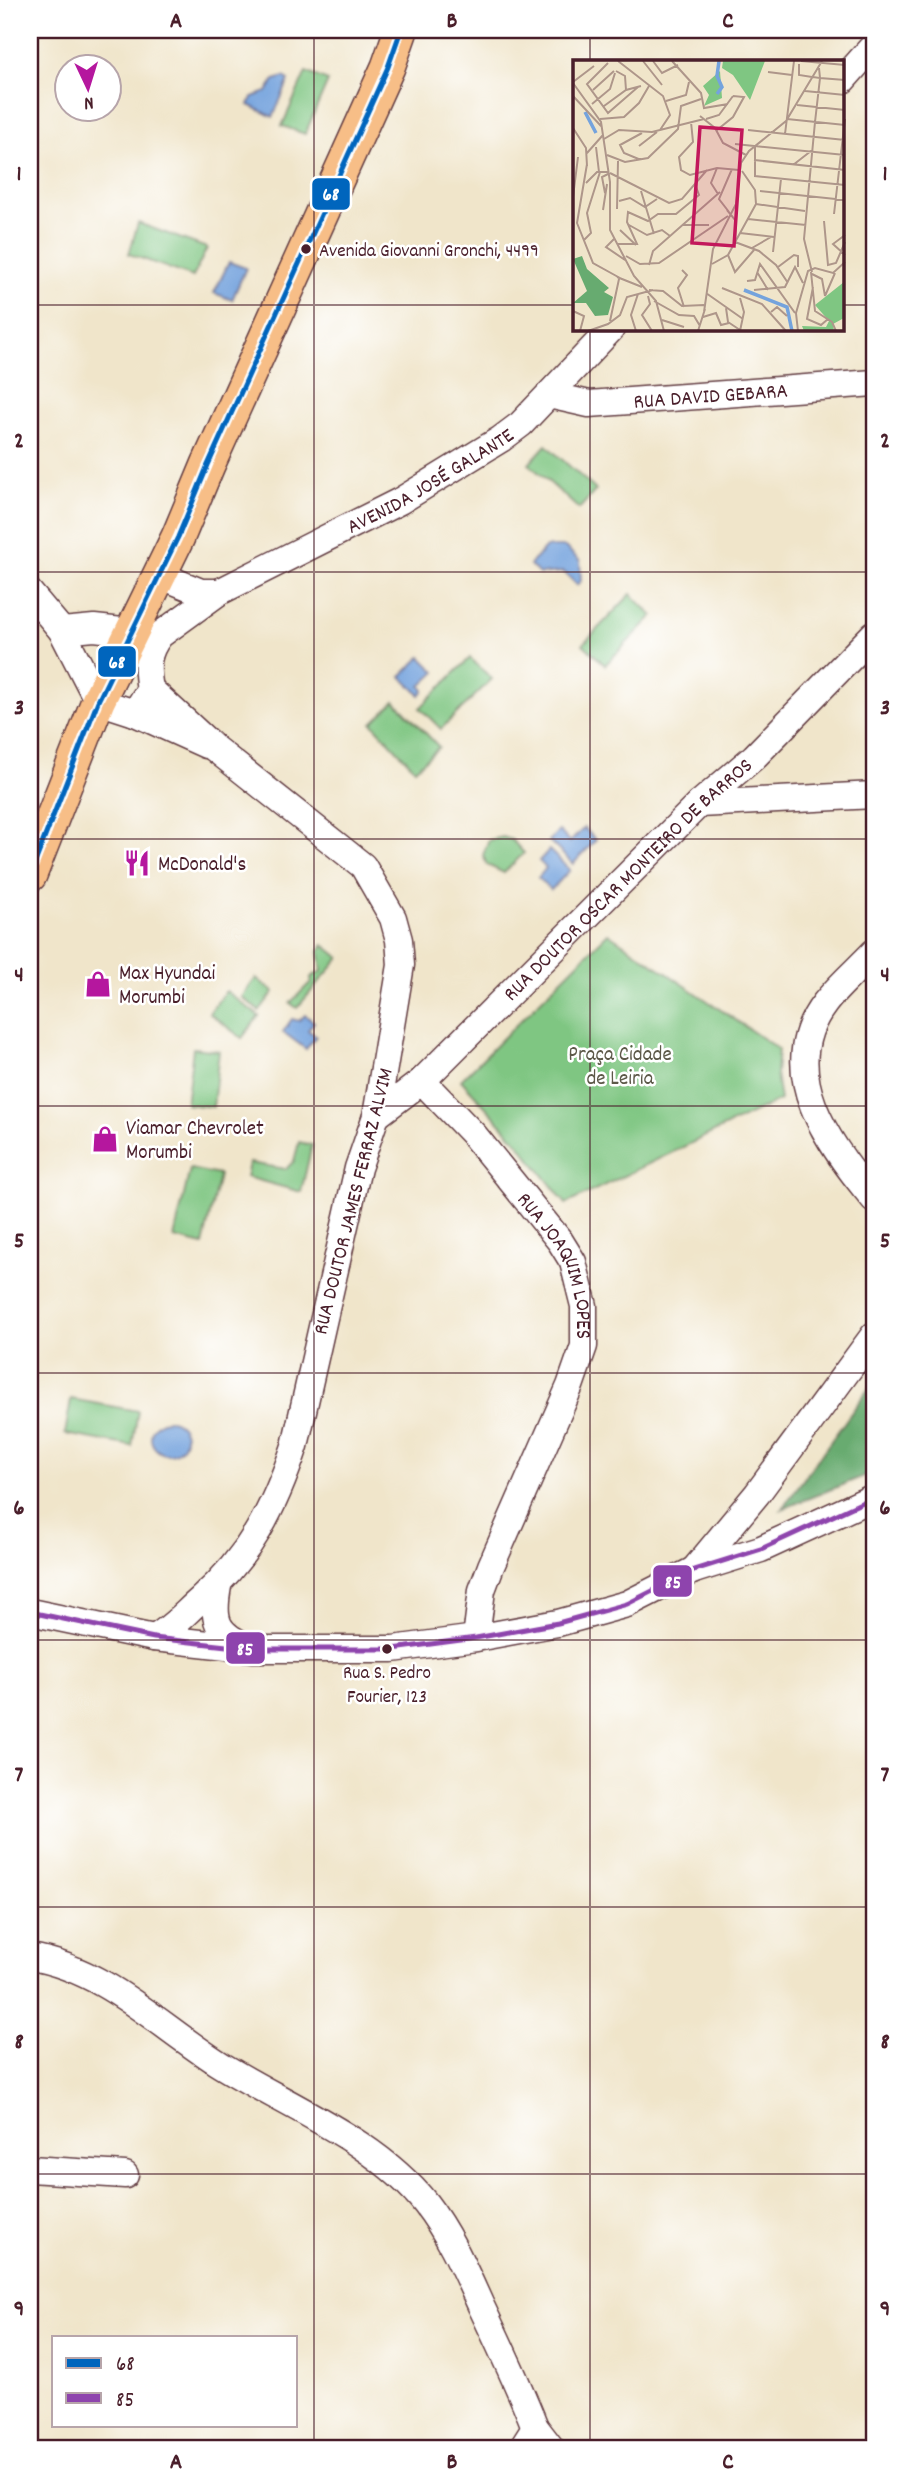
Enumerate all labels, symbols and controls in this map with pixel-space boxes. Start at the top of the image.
text: A [170,6,182,39]
text: B [447,6,458,39]
text: C [722,6,734,39]
north arrow [52,52,122,122]
inset map [573,60,844,331]
text: N [83,88,95,115]
text: 1 [16,159,22,192]
text: 1 [882,159,888,192]
line badge: 68 [311,177,351,211]
text: 68 [323,183,340,210]
place label: Avenida Giovanni Gronchi, 4499 [319,239,539,266]
marker: Avenida Giovanni Gronchi, 4499 [299,242,313,256]
street label: RUA DAVID GEBARA [633,377,789,419]
street label: AVENIDA JOSÉ GALANTE [342,422,522,543]
text: 2 [14,426,24,459]
text: 2 [880,426,890,459]
line badge: 68 [97,645,137,678]
text: 68 [109,651,126,678]
text: 3 [14,693,24,726]
text: 3 [880,693,890,726]
street label: RUA DOUTOR OSCAR MONTEIRO DE BARROS [498,752,761,1010]
restaurant icon: McDonald's [122,848,152,878]
place label: McDonald's [158,851,246,881]
text: 4 [14,960,24,993]
place label: Max Hyundai Morumbi [119,960,215,1014]
text: 4 [880,960,890,993]
shop icon: Max Hyundai Morumbi [83,969,113,999]
park label: Praça Cidade de Leiria [568,1041,672,1095]
street label: RUA DOUTOR JAMES FERRAZ ALVIM [307,1065,403,1338]
place label: Viamar Chevrolet Morumbi [126,1115,264,1169]
shop icon: Viamar Chevrolet Morumbi [90,1124,120,1154]
street label: RUA JOAQUIM LOPES [508,1187,597,1339]
text: 5 [14,1226,24,1259]
text: 5 [880,1226,890,1259]
text: 6 [13,1493,25,1526]
text: 6 [879,1493,891,1526]
line badge: 85 [652,1564,693,1598]
text: 85 [665,1571,681,1598]
line badge: 85 [225,1631,266,1665]
text: 85 [237,1638,253,1665]
marker: Rua S. Pedro Fourier, 123 [380,1642,394,1656]
place label: Rua S. Pedro Fourier, 123 [343,1661,431,1712]
text: 7 [15,1760,24,1793]
text: 7 [881,1760,890,1793]
text: 8 [14,2027,24,2060]
text: 8 [880,2027,890,2060]
text: 9 [14,2294,24,2327]
text: 9 [880,2294,890,2327]
legend [52,2336,298,2426]
text: 68 [116,2351,135,2381]
text: 85 [116,2387,134,2417]
text: A [170,2447,182,2479]
text: B [447,2447,458,2479]
text: C [722,2447,734,2479]

